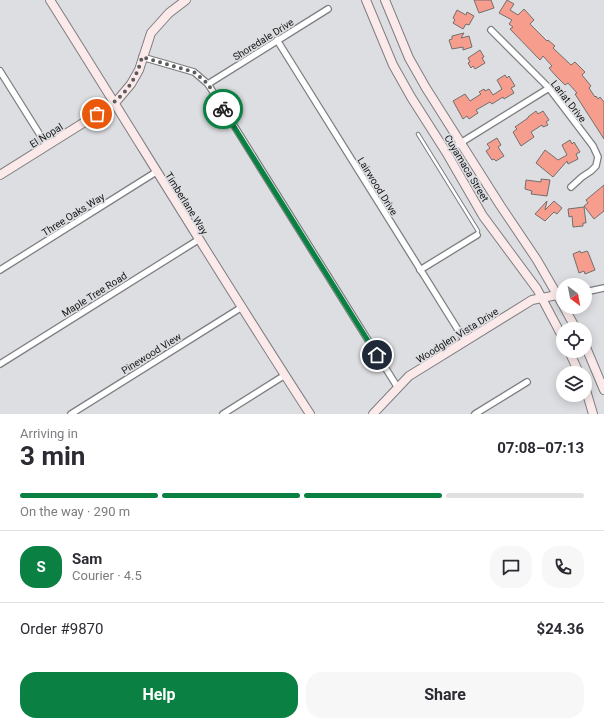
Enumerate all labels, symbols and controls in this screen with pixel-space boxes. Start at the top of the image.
street label: Shoredale Drive [231,16,296,63]
street label: Lariat Drive [549,78,588,125]
courier [203,89,243,129]
pin [80,97,114,131]
icon: bike [212,98,234,120]
icon: bag [86,103,108,125]
street label: El Nopal [28,121,65,150]
street label: Cuyamaca Street [442,133,491,204]
street label: Lairwood Drive [355,155,400,217]
street label: Timberlane Way [163,170,210,237]
street label: Three Oaks Way [40,191,107,238]
street label: Maple Tree Road [60,270,129,319]
north arrow [556,278,592,314]
map controls [556,278,592,402]
street label: Woodglen Vista Drive [414,306,500,365]
button: locate [556,322,592,358]
street label: Pinewood View [119,330,184,376]
pin [360,338,394,372]
icon: home [366,344,388,366]
button: layers [556,366,592,402]
text: Arriving in [20,426,78,441]
text: 07:08–07:13 [497,439,584,457]
text: 3 min [20,441,85,471]
text: On the way · 290 m [20,504,130,519]
button: chat [490,546,532,588]
button: phone [542,546,584,588]
text: Sam [72,550,102,568]
text: S [36,558,46,576]
text: Courier · 4.5 [72,568,142,583]
text: Order #9870 [20,620,103,638]
text: $24.36 [537,620,584,638]
button: Help [20,672,298,718]
button: Share [306,672,584,718]

